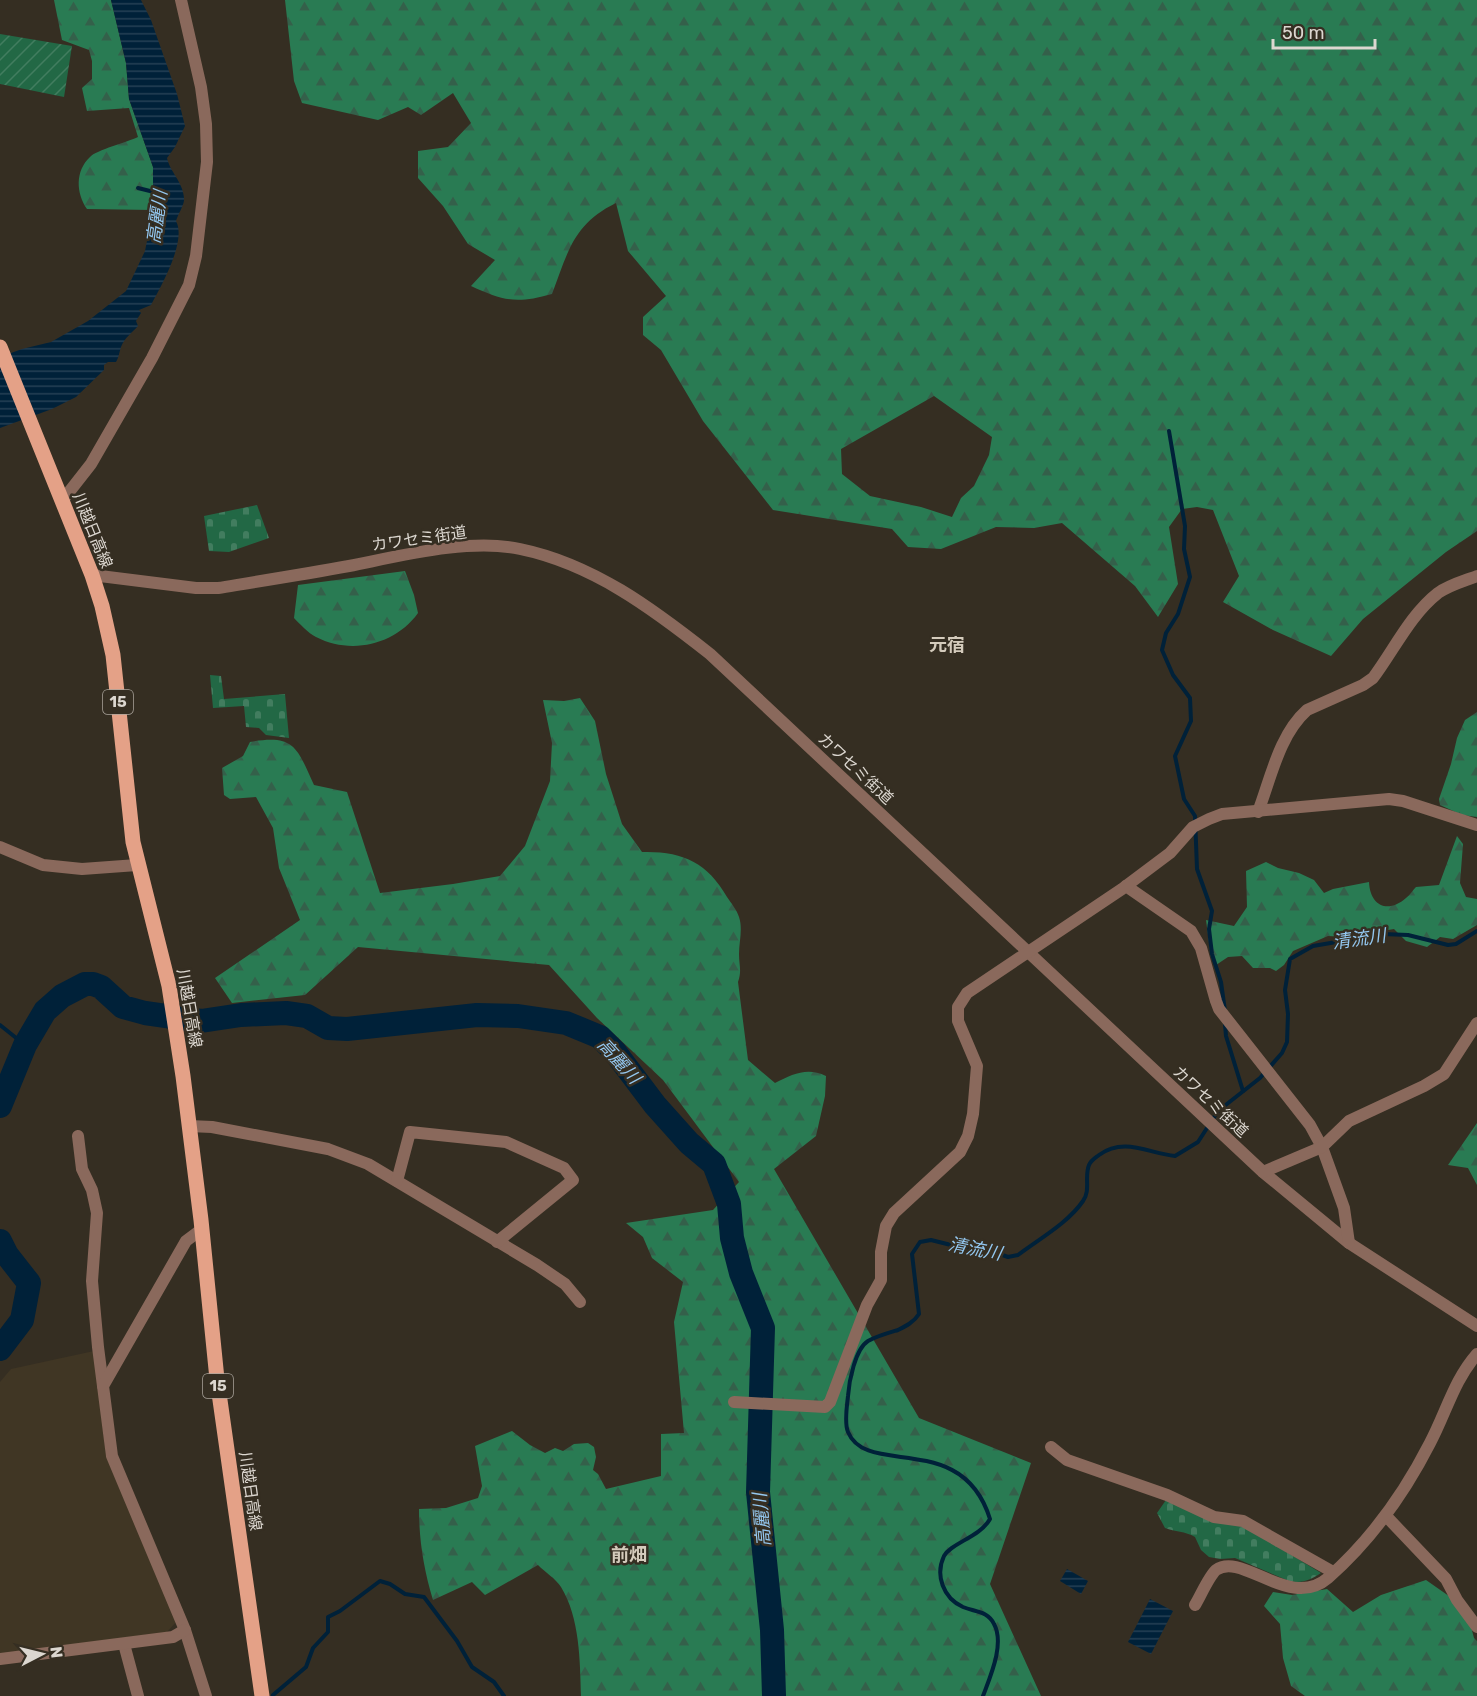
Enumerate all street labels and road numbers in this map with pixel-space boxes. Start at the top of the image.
street label: 川越日高線 [69,490,116,571]
street label: カワセミ街道 [370,522,468,555]
road number: 15 [103,690,133,714]
street label: カワセミ街道 [814,729,897,808]
street label: 川越日高線 [173,967,206,1049]
street label: カワセミ街道 [1169,1062,1252,1141]
road number: 15 [203,1374,233,1398]
street label: 川越日高線 [236,1450,265,1532]

